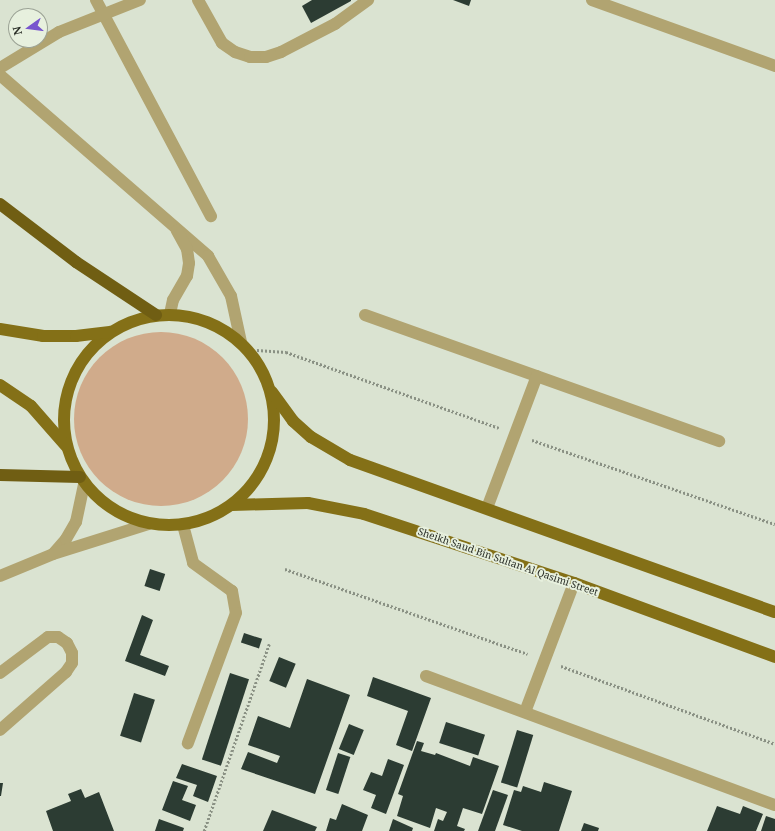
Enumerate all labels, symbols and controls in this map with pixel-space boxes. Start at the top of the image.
north arrow [8,8,48,48]
text: N [9,25,25,37]
street label: Sheikh Saud Bin Sultan Al Qasimi Street [416,525,600,599]

